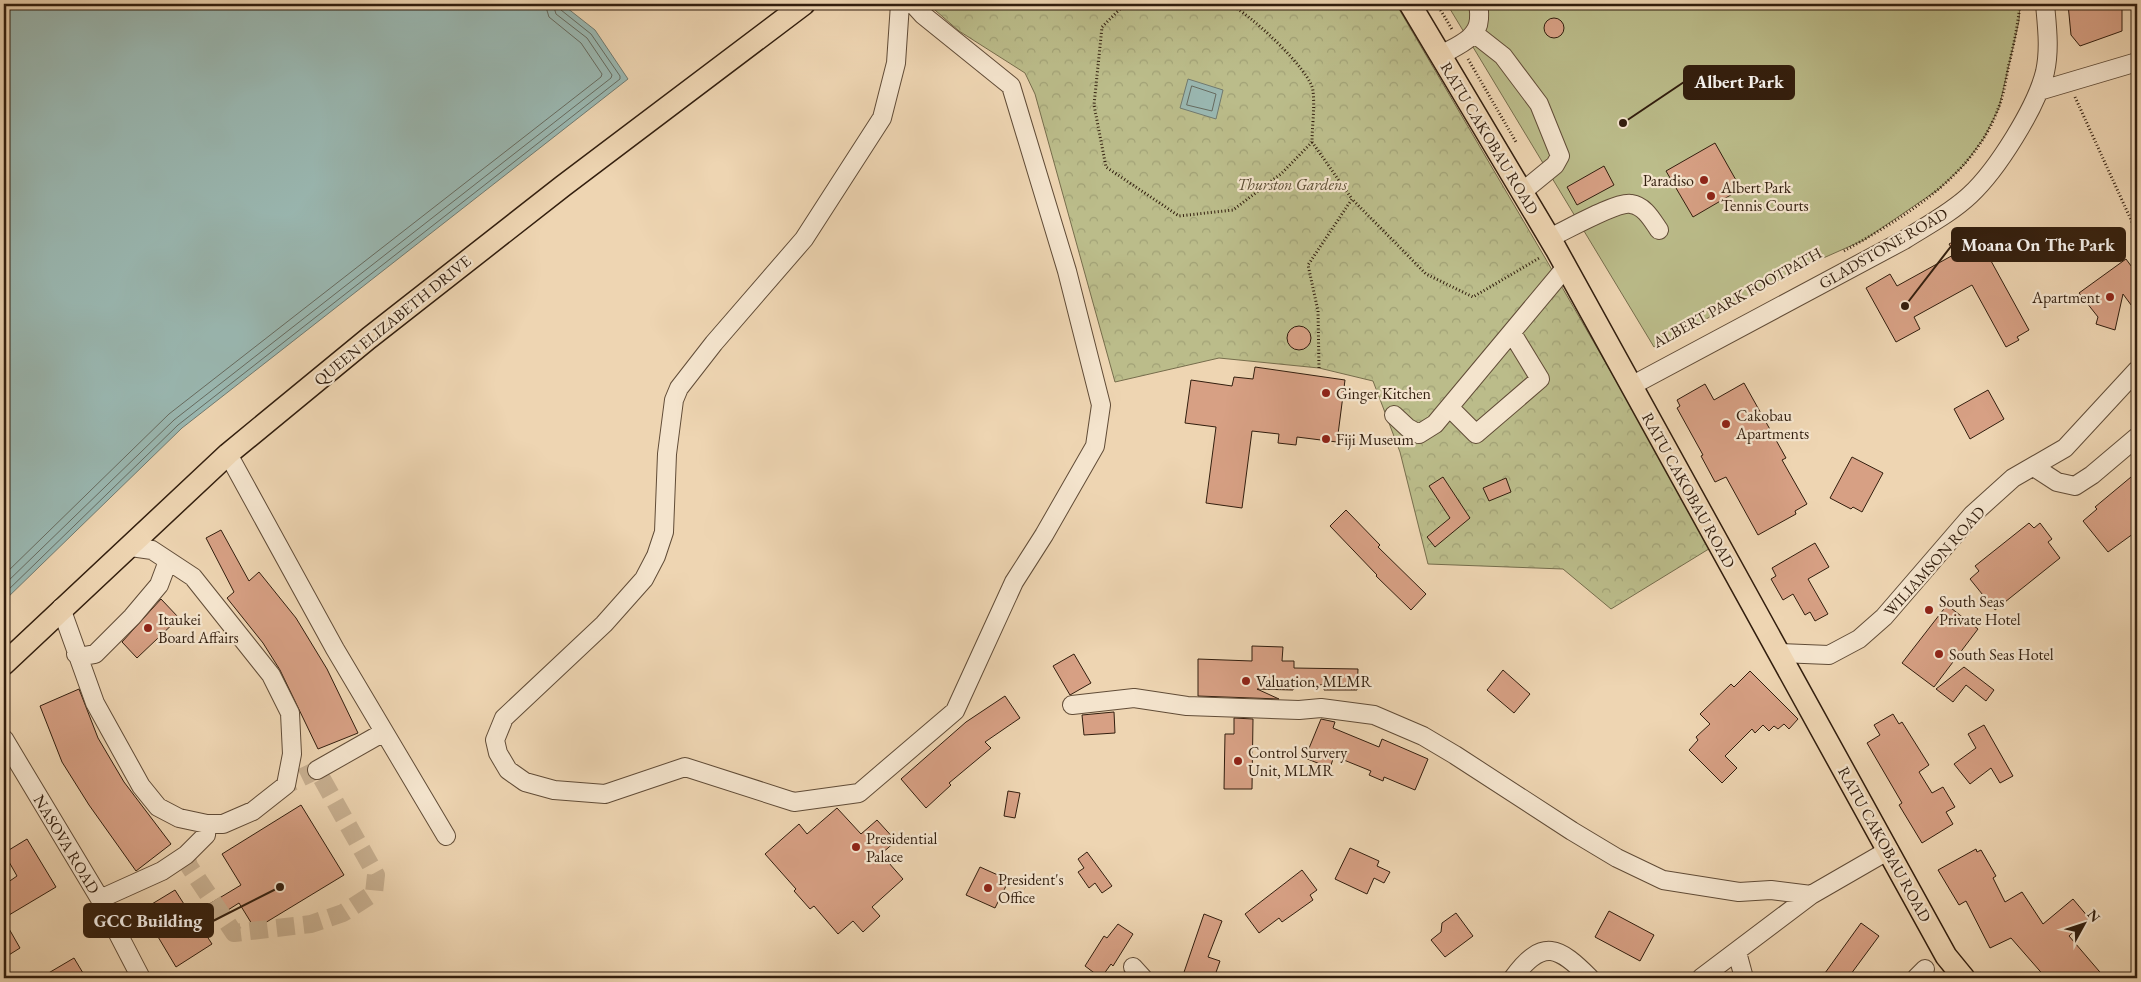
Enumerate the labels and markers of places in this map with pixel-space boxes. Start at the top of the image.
callout: Albert Park [1684,66,1794,99]
place label: Paradiso [1643,170,1694,191]
marker: Paradiso [1698,174,1710,186]
place label: Albert Park Tennis Courts [1720,177,1809,216]
marker: Albert Park Tennis Courts [1705,190,1717,202]
callout: Moana On The Park [1952,228,2125,261]
place label: Apartment [2031,287,2100,308]
marker: Apartment [2104,291,2116,303]
place label: Ginger Kitchen [1336,383,1432,404]
marker: Ginger Kitchen [1320,387,1332,399]
place label: Cakobau Apartments [1735,405,1809,444]
marker: Cakobau Apartments [1720,418,1732,430]
place label: Fiji Museum [1336,429,1415,450]
marker: Fiji Museum [1320,433,1332,445]
place label: South Seas Private Hotel [1939,591,2021,630]
marker: South Seas Private Hotel [1923,604,1935,616]
place label: Itaukei Board Affairs [158,609,239,648]
marker: Itaukei Board Affairs [142,622,154,634]
place label: South Seas Hotel [1949,644,2054,665]
marker: South Seas Hotel [1933,648,1945,660]
place label: Valuation, MLMR [1256,671,1373,692]
marker: Valuation, MLMR [1240,675,1252,687]
place label: Control Survery Unit, MLMR [1248,742,1348,781]
marker: Control Survery Unit, MLMR [1232,755,1244,767]
place label: Presidential Palace [866,828,938,867]
marker: Presidential Palace [850,841,862,853]
place label: President's Office [998,869,1064,908]
marker: President's Office [982,882,994,894]
callout: GCC Building [84,904,213,937]

